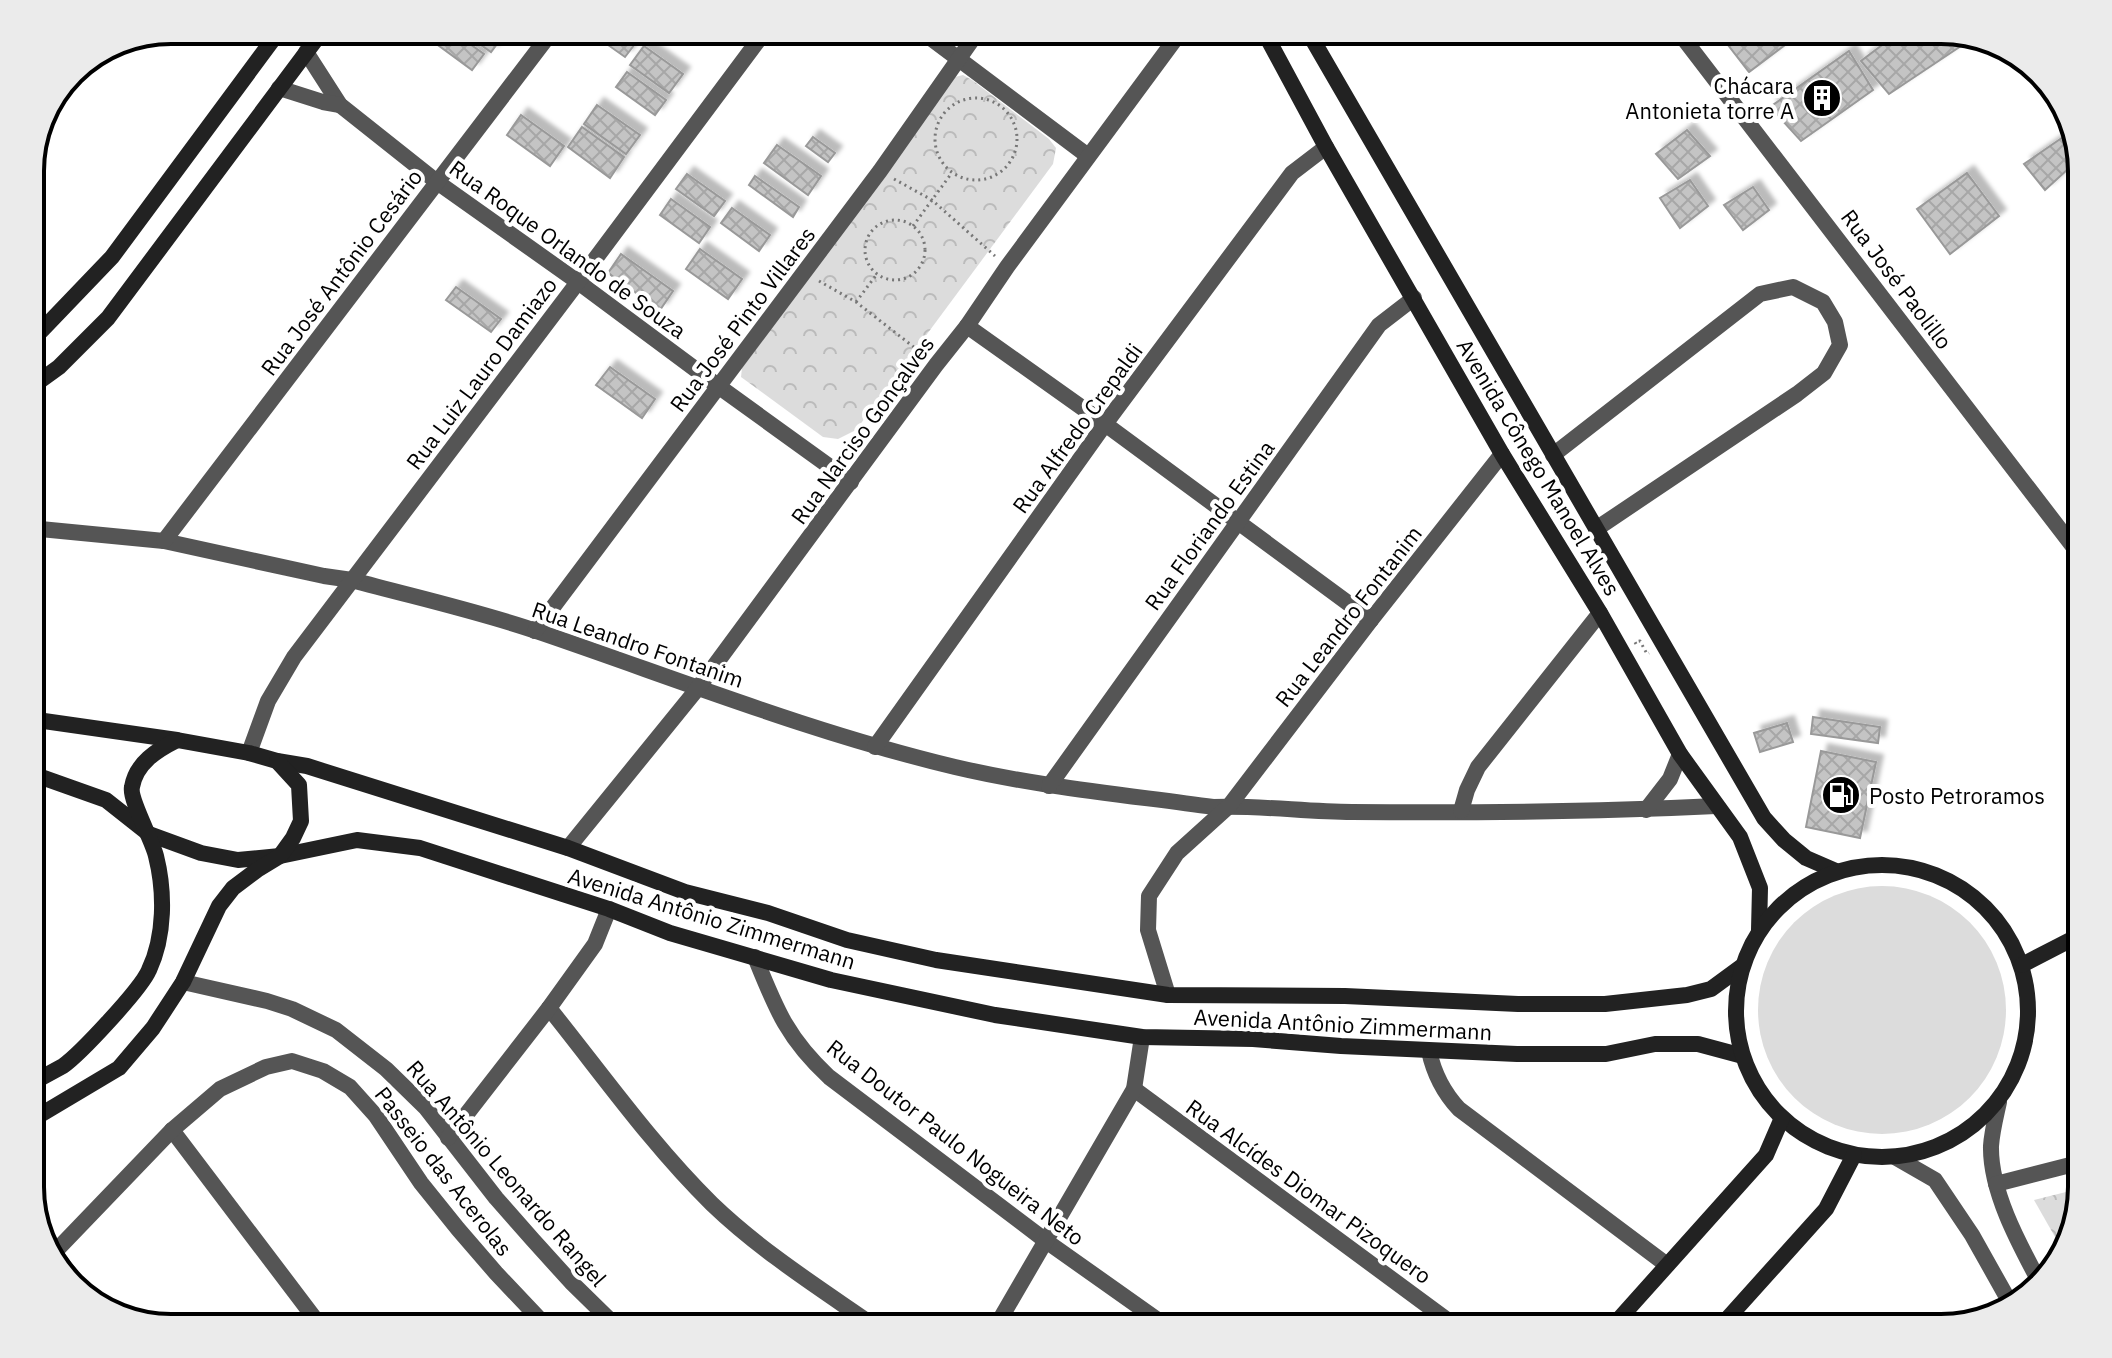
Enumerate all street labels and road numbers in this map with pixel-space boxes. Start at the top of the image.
street label: Rua Roque Orlando de Souza [444,153,692,345]
street label: Rua José Antônio Cesário [254,163,428,381]
street label: Rua José Paolillo [1835,203,1959,355]
street label: Rua José Pinto Villares [663,221,821,417]
street label: Rua Luiz Lauro Damiazo [399,271,563,475]
street label: Rua Narciso Gonçalves [784,330,940,530]
street label: Avenida Cônego Manoel Alves [1451,333,1627,601]
street label: Rua Alfredo Crepaldi [1005,337,1149,519]
street label: Rua Floriando Estina [1138,434,1281,616]
street label: Rua Leandro Fontanim [1268,520,1428,712]
street label: Rua Leandro Fontanim [528,594,748,694]
street label: Avenida Antônio Zimmermann [565,860,859,976]
street label: Avenida Antônio Zimmermann [1193,1002,1493,1046]
street label: Rua Doutor Paulo Nogueira Neto [821,1032,1091,1252]
street label: Rua Antônio Leonardo Rangel [401,1054,613,1292]
street label: Passeio das Acerolas [369,1080,519,1262]
street label: Rua Alcídes Diomar Pizoquero [1181,1092,1437,1290]

